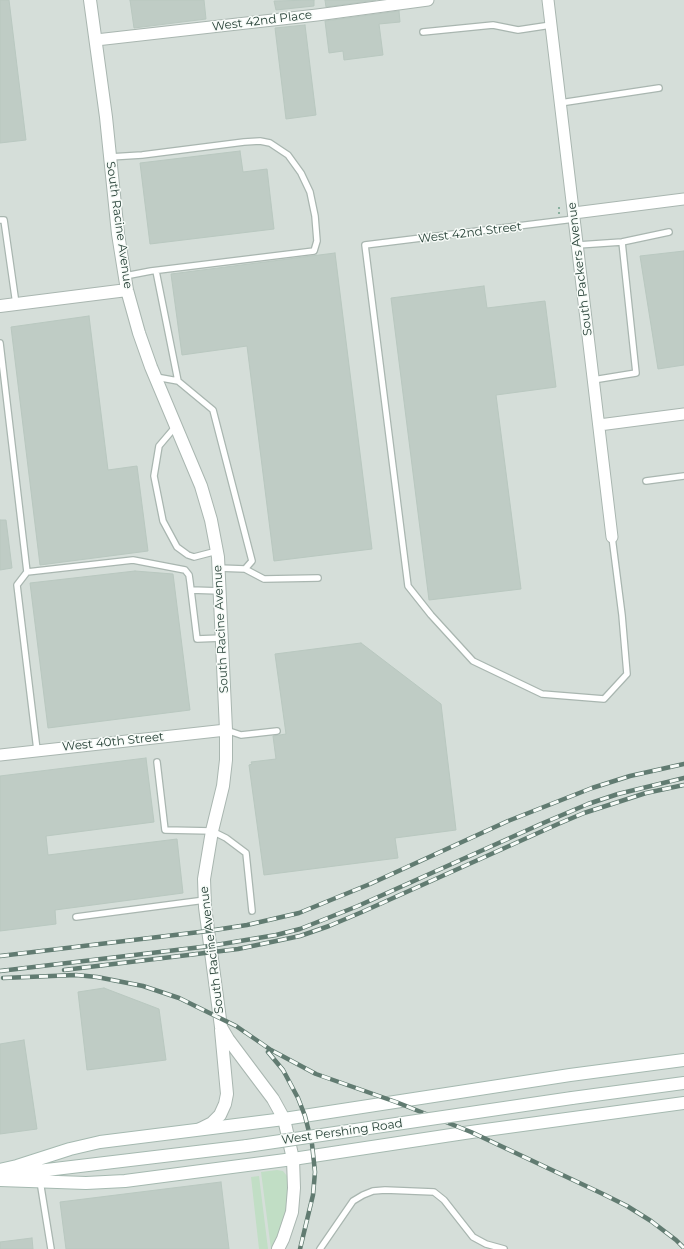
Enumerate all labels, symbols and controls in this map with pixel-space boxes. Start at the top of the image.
street label: West 42nd Place [211,8,313,34]
street label: South Racine Avenue [103,160,135,290]
street label: South Packers Avenue [565,201,595,337]
street label: West 42nd Street [417,220,523,246]
street label: South Racine Avenue [210,564,232,694]
street label: West 40th Street [61,729,165,755]
street label: South Racine Avenue [197,885,227,1015]
street label: West Pershing Road [280,1116,404,1148]

